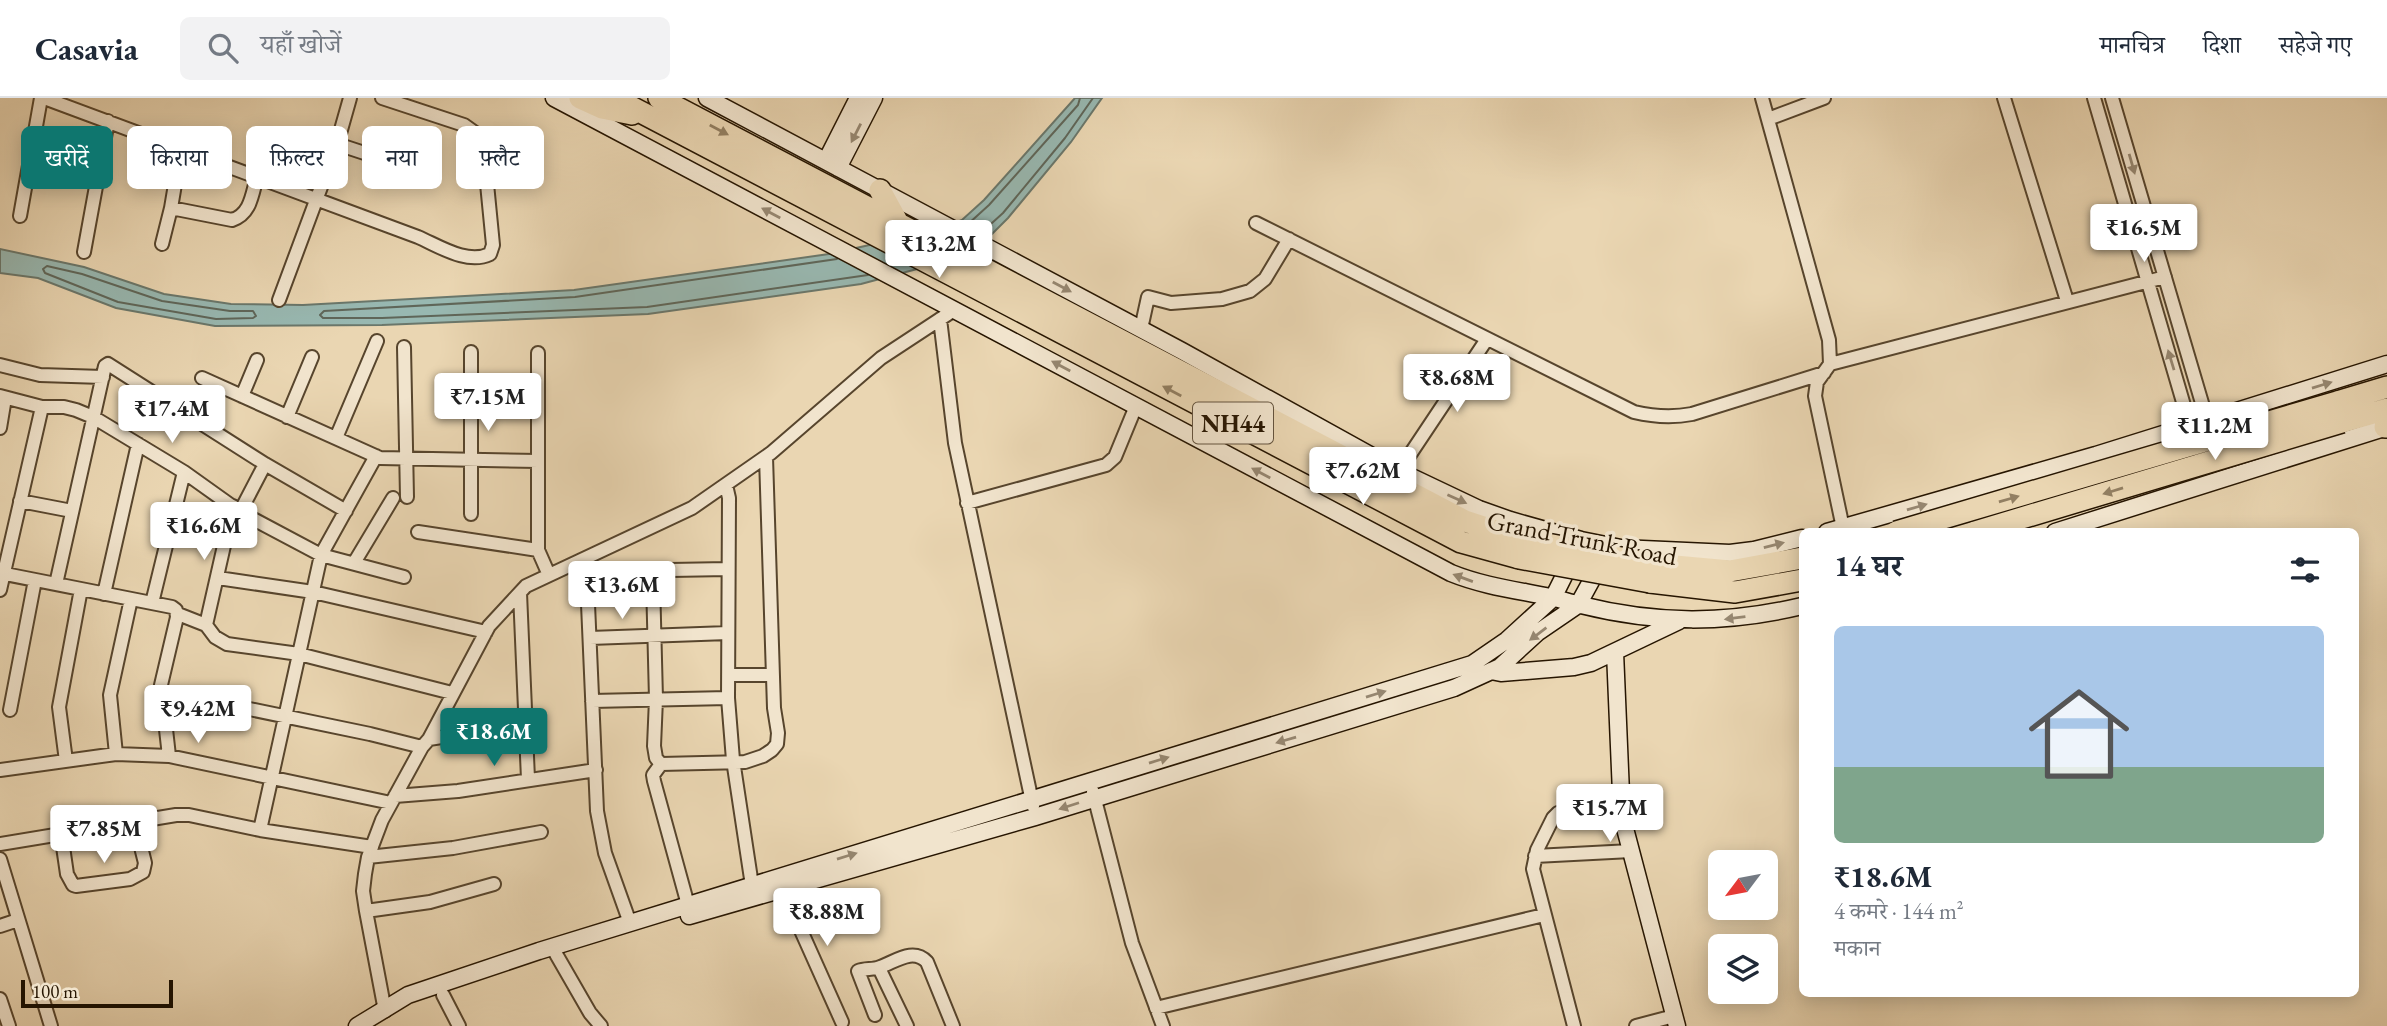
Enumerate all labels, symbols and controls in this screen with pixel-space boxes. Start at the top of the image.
search box [180,17,670,80]
text: Casavia [35,27,138,70]
text: यहाँ खोजें [260,27,341,61]
icon: search [204,29,242,67]
text: मानचित्र [2100,29,2165,60]
text: दिशा [2203,29,2241,60]
text: सहेजे गए [2279,29,2352,60]
one-way arrow [850,123,861,143]
one-way arrow [709,124,729,135]
chip: खरीदें [21,126,113,189]
chip: किराया [127,126,232,189]
chip: फ़िल्टर [246,126,348,189]
chip: नया [362,126,442,189]
chip: फ़्लैट [456,126,544,189]
one-way arrow [2127,153,2137,174]
pin: ₹16.5M [2087,204,2201,264]
one-way arrow [761,207,781,219]
text: ₹16.5M [2106,212,2182,242]
pin: ₹13.2M [882,220,996,280]
text: ₹13.2M [901,228,977,258]
one-way arrow [1053,281,1072,293]
one-way arrow [2166,349,2176,370]
pin: ₹8.68M [1400,354,1514,414]
one-way arrow [1051,361,1071,372]
text: ₹8.68M [1419,362,1495,392]
pin: ₹7.15M [431,374,545,433]
one-way arrow [2312,379,2333,389]
text: ₹7.15M [450,381,526,411]
one-way arrow [1162,385,1182,397]
pin: ₹17.4M [115,386,229,445]
text: ₹17.4M [134,393,210,423]
road number: NH44 [1193,402,1273,444]
pin: ₹11.2M [2158,402,2272,462]
text: ₹11.2M [2177,410,2253,440]
pin: ₹7.62M [1306,448,1420,507]
text: ₹7.62M [1325,455,1401,485]
one-way arrow [1251,468,1271,480]
one-way arrow [2102,487,2123,497]
one-way arrow [1447,493,1467,505]
one-way arrow [1999,493,2020,503]
one-way arrow [1906,501,1927,511]
pin: ₹16.6M [147,503,261,562]
street label: Grand Trunk Road [1484,503,1681,573]
text: ₹16.6M [166,510,242,540]
one-way arrow [1763,540,1785,551]
text: 14 घर [1834,546,1903,585]
icon: filters [2286,551,2324,589]
pin: ₹13.6M [565,561,679,621]
text: ₹13.6M [584,569,660,599]
one-way arrow [1453,572,1474,583]
one-way arrow [1724,613,1746,624]
one-way arrow [1529,627,1547,641]
icon: home [2016,671,2142,797]
pin: ₹9.42M [141,686,255,745]
one-way arrow [1366,688,1387,699]
text: ₹9.42M [160,693,236,723]
pin: ₹18.6M [437,708,551,768]
text: ₹18.6M [456,716,532,746]
one-way arrow [1275,735,1296,745]
one-way arrow [1148,755,1169,765]
pin: ₹15.7M [1553,784,1667,844]
text: ₹15.7M [1572,792,1648,822]
one-way arrow [1058,801,1079,812]
pin: ₹7.85M [47,806,161,865]
text: ₹7.85M [66,813,142,843]
one-way arrow [837,850,858,860]
north arrow [1708,850,1778,920]
map controls [1708,850,1778,1004]
text: ₹18.6M [1834,857,1932,896]
pin: ₹8.88M [770,888,884,948]
text: ₹8.88M [789,896,865,926]
text: 4 कमरे · 144 m² [1834,896,1964,926]
text: मकान [1834,933,1881,963]
button: layers [1708,934,1778,1004]
scale bar [21,977,173,1009]
text: 100 m [32,979,78,1004]

